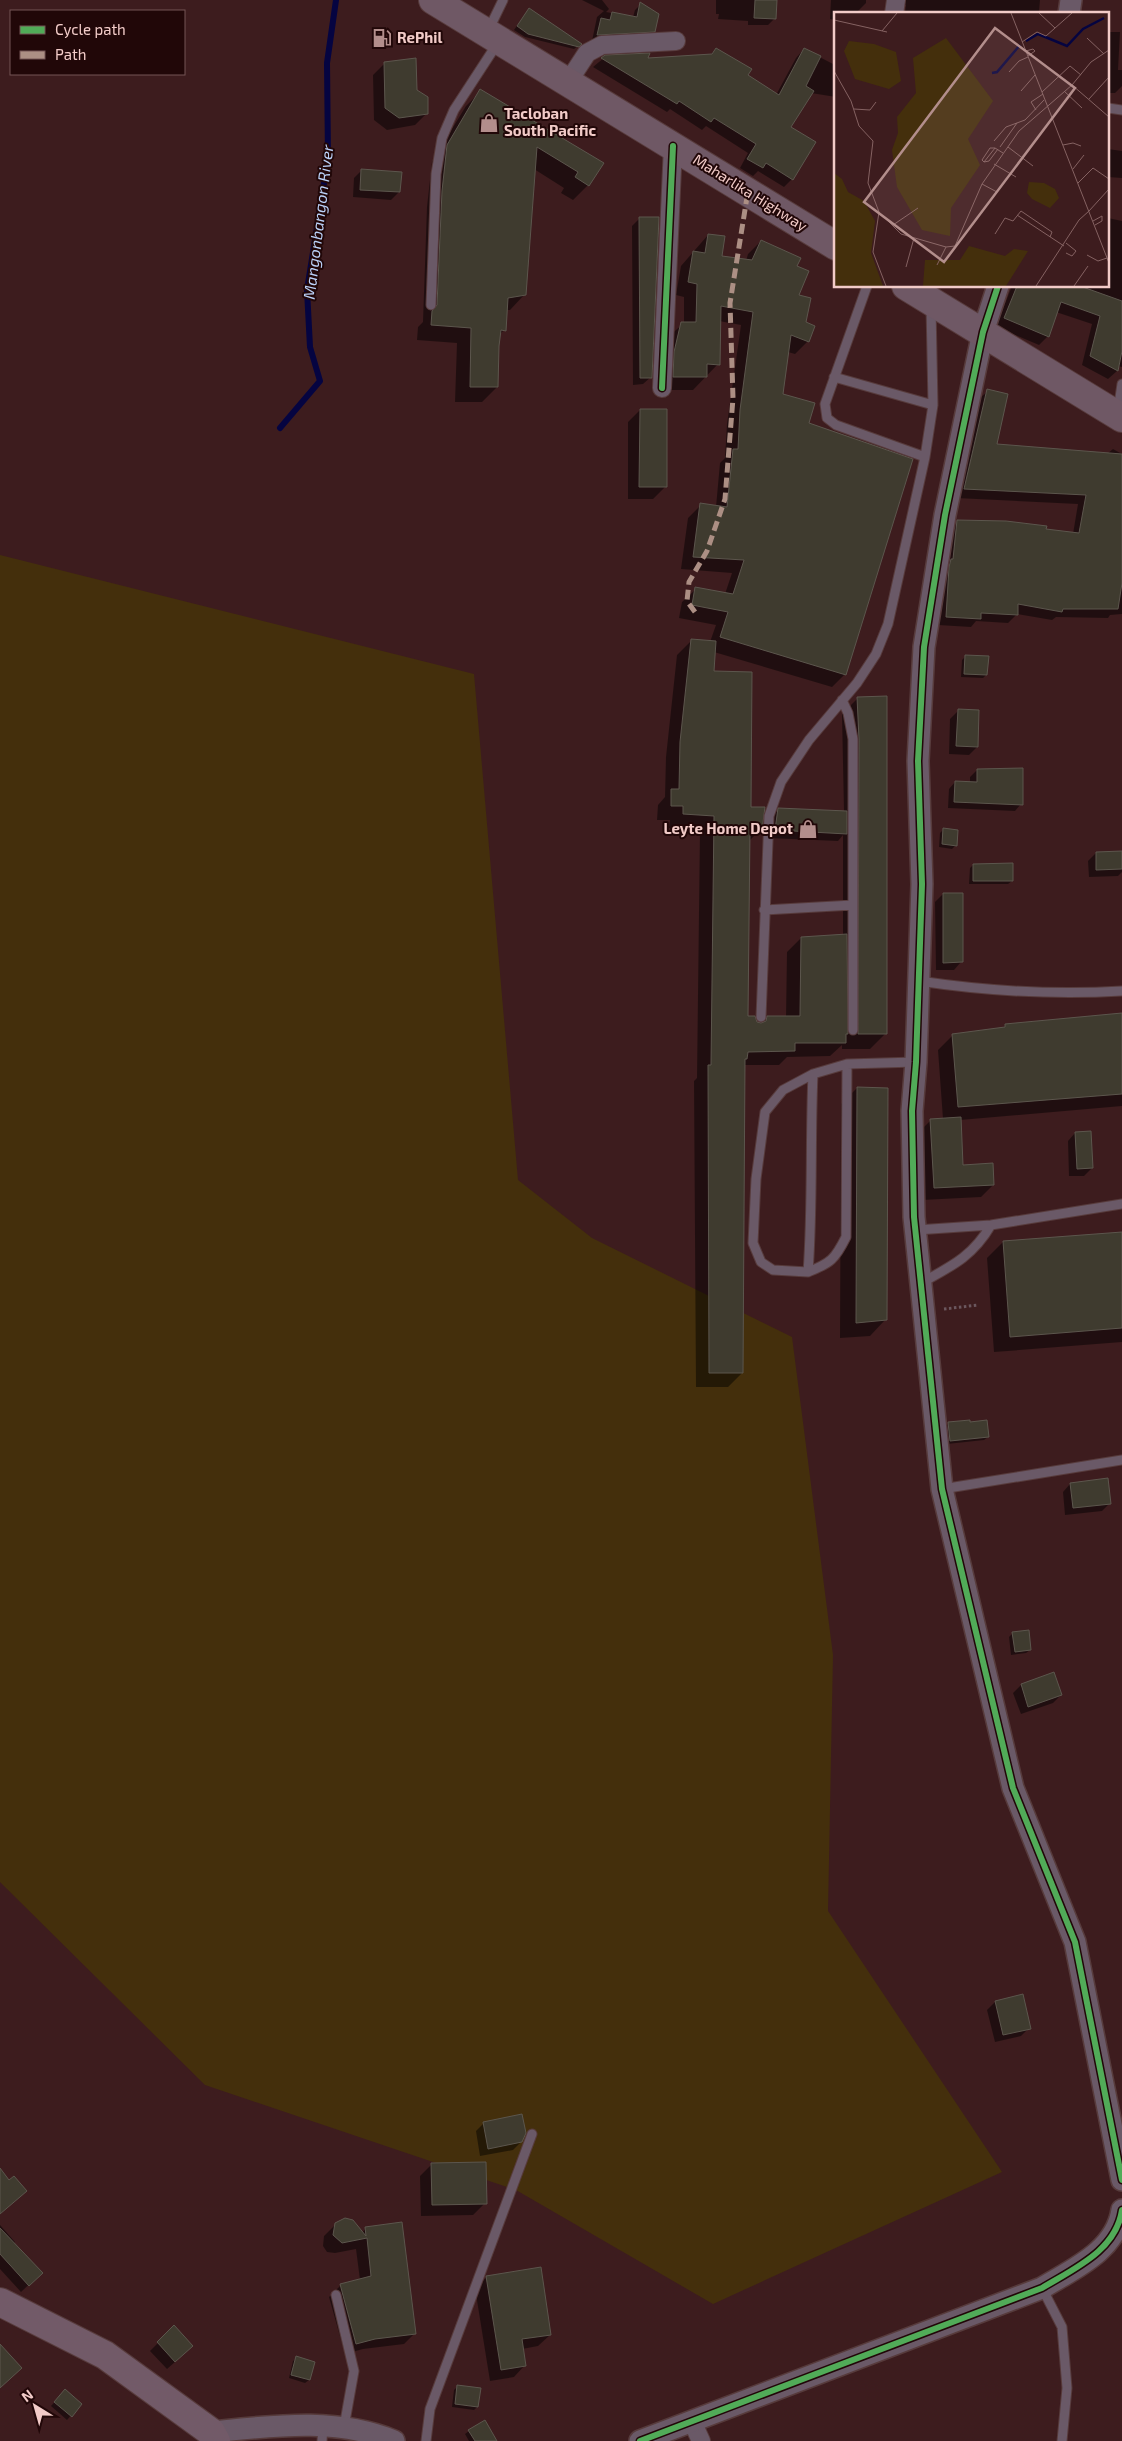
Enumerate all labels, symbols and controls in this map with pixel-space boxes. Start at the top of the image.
legend [10,10,185,75]
inset map [834,12,1110,288]
text: Cycle path [55,20,126,38]
fuel station icon: RePhil [371,27,393,49]
place label: RePhil [397,28,443,46]
text: Path [55,45,86,63]
place label: Tacloban South Pacific [504,104,596,139]
shop icon: Tacloban South Pacific [478,112,500,134]
water label: Mangonbangon River [299,143,337,300]
street label: Maharlika Highway [690,150,811,235]
shop icon: Leyte Home Depot [797,818,819,840]
place label: Leyte Home Depot [663,819,793,838]
north arrow [10,2381,60,2431]
text: N [18,2385,36,2405]

